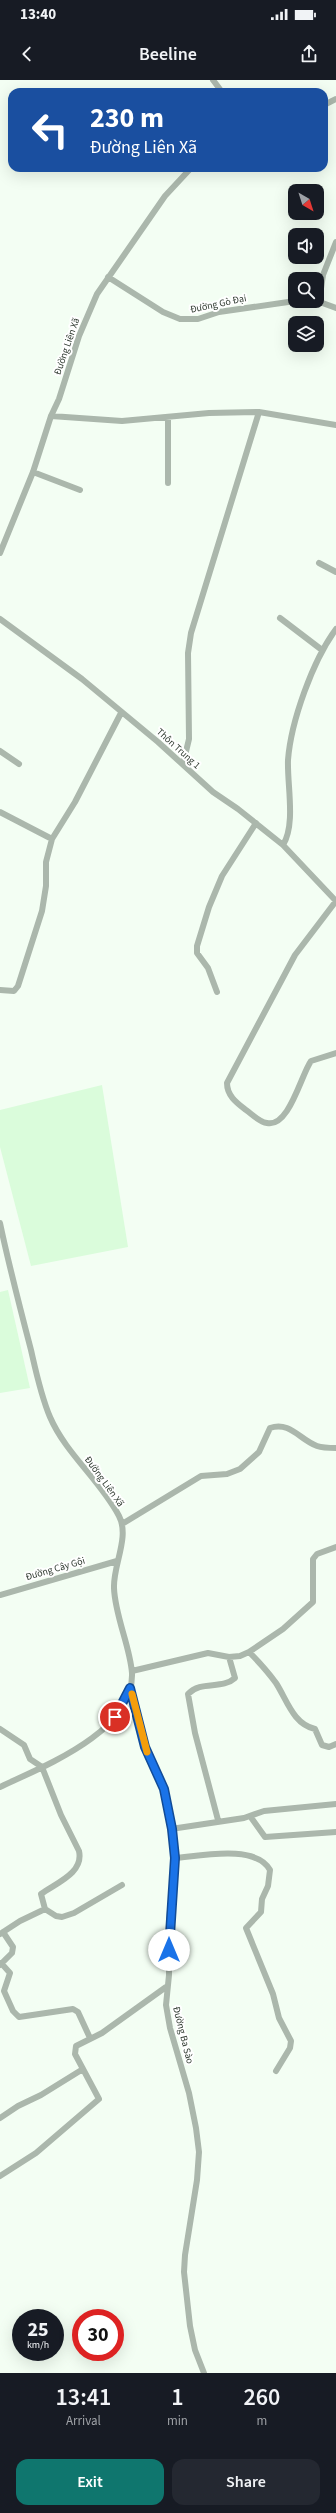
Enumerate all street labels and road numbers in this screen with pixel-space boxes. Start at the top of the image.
street label: Đường Gò Đại [189,291,248,317]
street label: Đường Liên Xã [51,316,83,377]
street label: Thôn Trung 1 [153,725,203,772]
street label: Đường Liên Xã [81,1453,127,1510]
street label: Đường Cây Gội [24,1554,87,1584]
street label: Đường Ba Sào [169,2005,197,2065]

